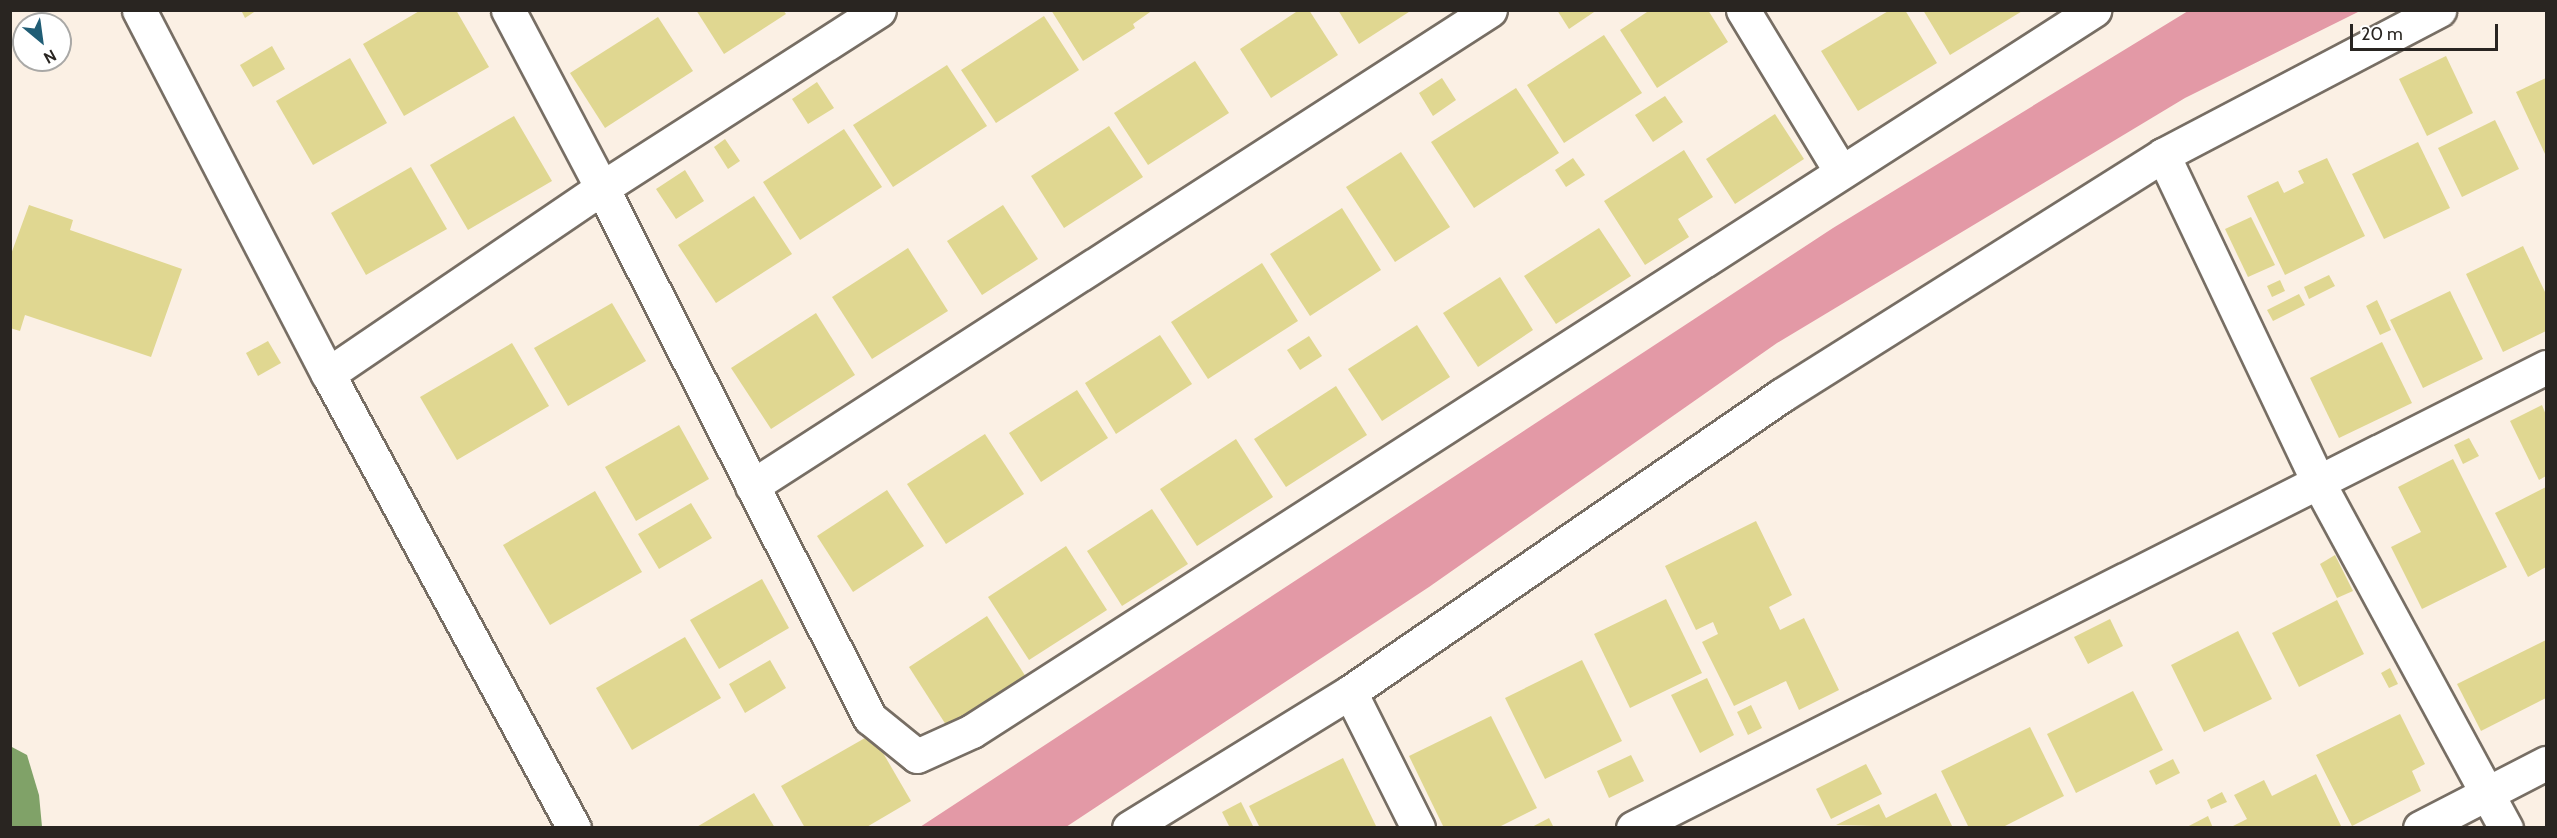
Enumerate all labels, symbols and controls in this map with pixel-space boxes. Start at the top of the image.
north arrow [12,12,72,72]
scale bar [2353,12,2502,50]
text: 20 m [2361,23,2403,45]
text: N [40,45,60,67]

